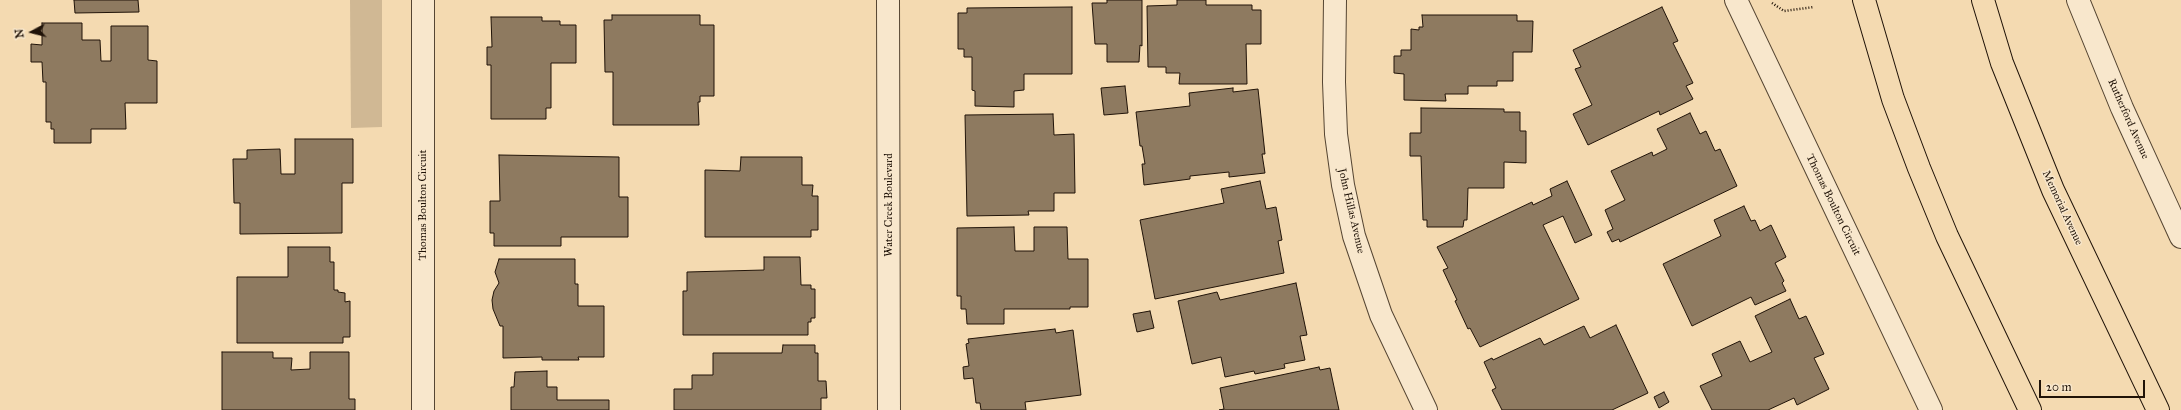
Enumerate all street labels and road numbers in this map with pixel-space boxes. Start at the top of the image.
street label: Rutherford Avenue [2104,77,2152,161]
street label: Thomas Boulton Circuit [416,150,430,260]
street label: Thomas Boulton Circuit [1803,152,1863,258]
street label: Water Creek Boulevard [882,153,896,257]
street label: John Hillas Avenue [1335,167,1367,255]
street label: Memorial Avenue [2039,169,2085,247]

